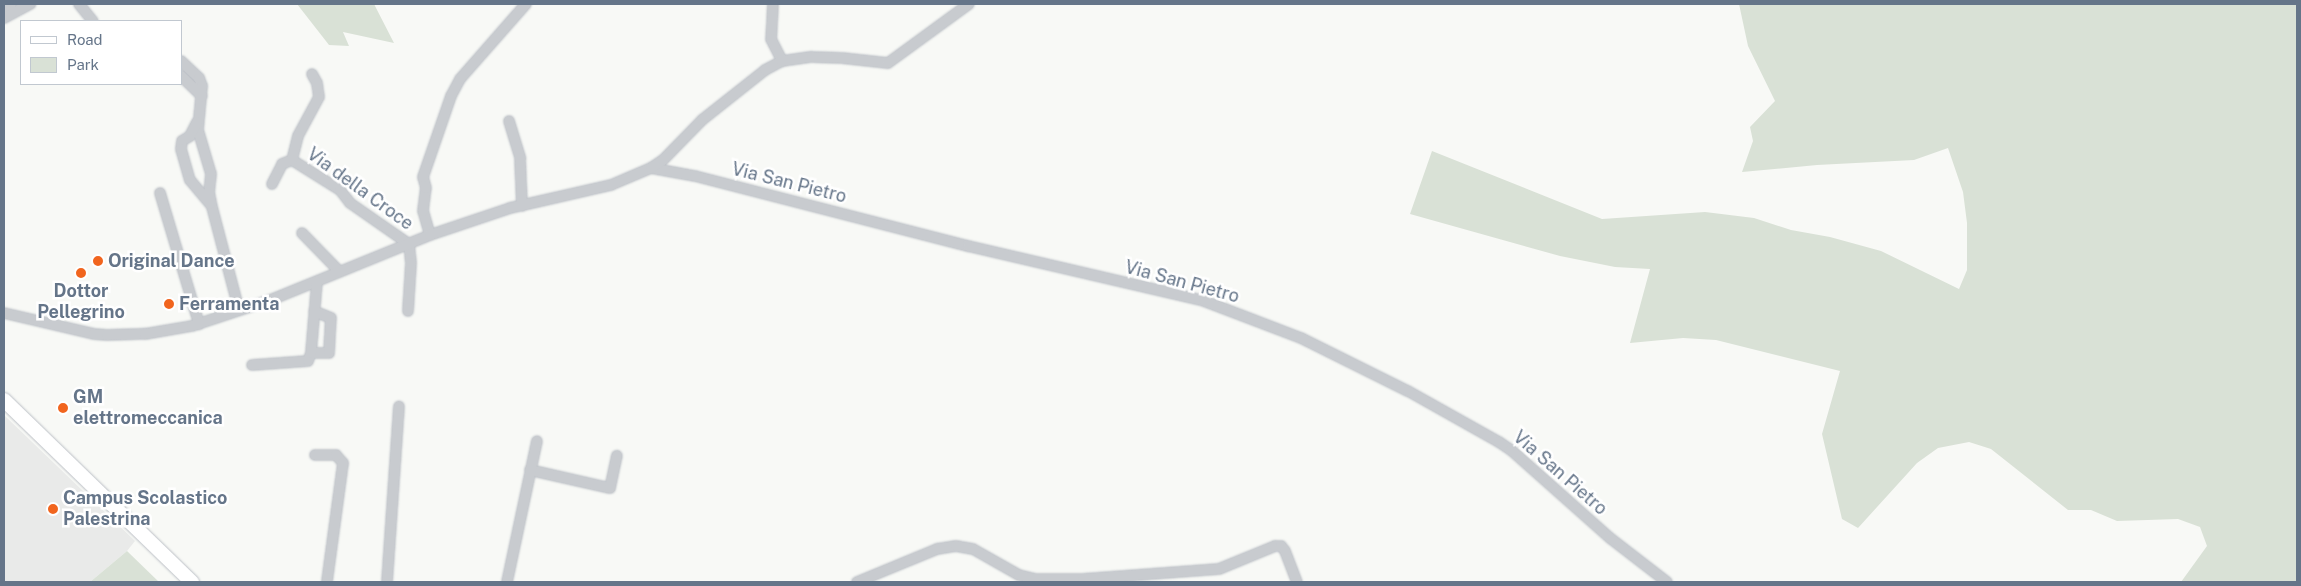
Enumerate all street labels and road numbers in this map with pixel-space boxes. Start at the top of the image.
street label: Via della Croce [303,143,417,235]
street label: Via San Pietro [729,158,849,208]
street label: Via San Pietro [1123,256,1241,308]
street label: Via San Pietro [1509,426,1611,520]

